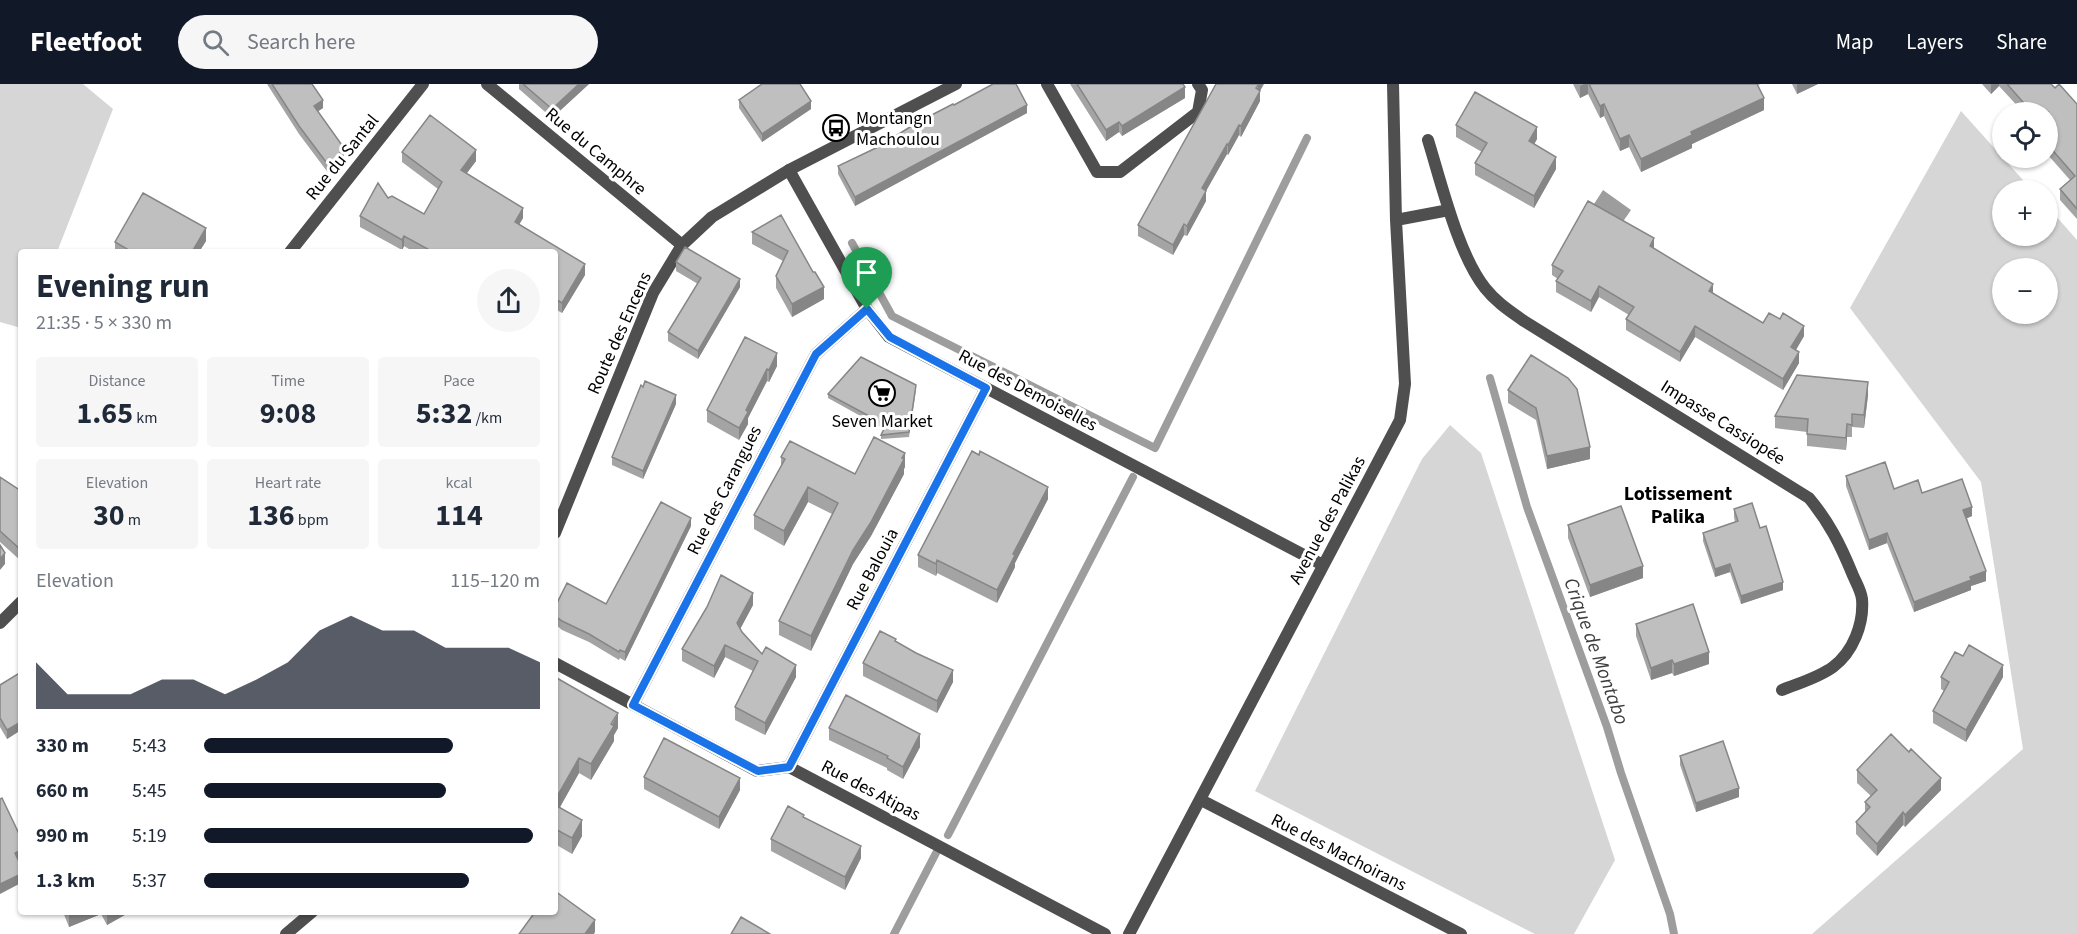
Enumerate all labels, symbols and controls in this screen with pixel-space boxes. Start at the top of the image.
search box [178,15,598,69]
text: Fleetfoot [30,22,142,62]
icon: search [199,26,232,59]
text: Search here [247,26,355,58]
text: Map [1836,27,1873,57]
text: Layers [1906,27,1963,57]
text: Share [1996,27,2047,57]
street label: Rue du Camphre [540,102,652,201]
map controls [1992,102,2058,324]
button: locate [1992,102,2058,168]
place label: Montangn Machoulou [856,106,940,152]
street label: Rue du Santal [300,109,385,206]
bus stop icon: Montangn Machoulou [821,113,851,143]
button: + [1992,180,2058,246]
pin [841,247,892,309]
icon: arrive [850,256,883,289]
button: − [1992,258,2058,324]
text: Evening run [36,263,210,310]
street label: Route des Encens [581,268,658,398]
button: share [477,269,540,332]
text: 21:35 · 5 × 330 m [36,309,172,337]
street label: Rue des Demoiselles [954,343,1102,438]
text: Distance [89,370,145,392]
text: Time [271,370,305,392]
text: Pace [443,370,475,392]
street label: Impasse Cassiopée [1656,374,1790,471]
supermarket icon: Seven Market [867,378,897,408]
text: 1.65 [77,392,133,435]
text: 9:08 [260,392,316,435]
text: 5:32 [416,392,472,435]
text: km [133,407,157,429]
text: /km [472,407,502,429]
place label: Seven Market [831,409,933,434]
street label: Rue des Carangues [681,421,768,559]
street label: Avenue des Palikas [1283,452,1372,589]
text: Elevation [86,472,148,494]
text: Heart rate [255,472,321,494]
text: kcal [446,472,472,494]
district label: Lotissement Palika [1624,480,1733,531]
text: 30 [93,494,125,537]
text: 136 [247,494,295,537]
text: 114 [435,494,483,537]
text: m [125,509,141,531]
text: bpm [295,509,329,531]
street label: Rue Balouia [840,524,905,615]
text: Elevation [36,567,114,595]
text: 115–120 m [450,567,540,595]
water label: Crique de Montabo [1556,574,1636,729]
text: 330 m [36,732,89,760]
text: 5:43 [132,732,167,760]
street label: Rue des Atipas [817,754,925,827]
text: 660 m [36,777,89,805]
text: 5:45 [132,777,167,805]
street label: Rue des Machoirans [1267,807,1411,897]
text: 990 m [36,822,89,850]
text: 5:19 [132,822,167,850]
text: 1.3 km [36,867,95,895]
text: 5:37 [132,867,167,895]

